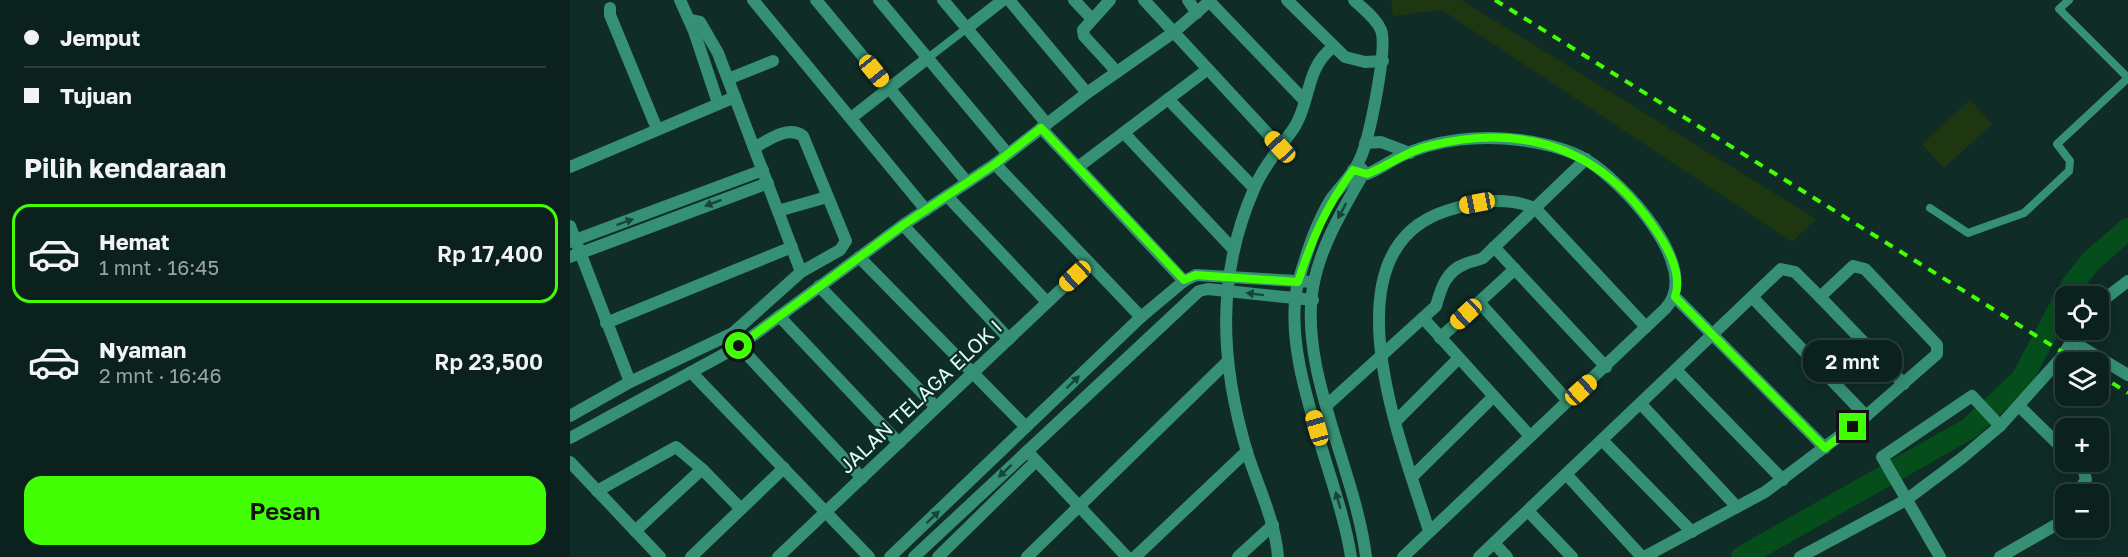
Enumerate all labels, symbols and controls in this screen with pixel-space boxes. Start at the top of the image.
text: Jemput [60,24,140,51]
car [856,51,892,91]
text: Tujuan [60,82,132,109]
car [1261,128,1299,166]
text: Pilih kendaraan [24,152,226,184]
car [1458,191,1496,215]
one-way arrow [704,199,722,209]
one-way arrow [1337,203,1347,220]
one-way arrow [616,216,634,226]
icon: car [27,227,81,281]
text: Hemat [99,228,170,255]
text: Rp 17,400 [437,240,543,267]
text: 1 mnt · 16:45 [99,255,219,279]
car [1056,257,1094,295]
map controls [2055,286,2109,538]
button: locate [2055,286,2109,340]
one-way arrow [1245,289,1264,299]
car [1447,295,1485,333]
street label: JALAN TELAGA ELOK I [834,314,1006,478]
route start [725,332,752,359]
icon: car [27,335,81,389]
text: Nyaman [99,336,186,363]
callout: 2 mnt [1804,340,1902,382]
text: Rp 23,500 [434,348,543,375]
text: 2 mnt [1825,349,1880,373]
button: layers [2055,352,2109,406]
text: 2 mnt · 16:46 [99,363,222,387]
car [1562,371,1600,409]
one-way arrow [1066,375,1080,389]
car [1303,408,1331,448]
route end [1839,413,1866,440]
button: + [2055,418,2109,472]
one-way arrow [999,464,1013,478]
button: Pesan [24,476,546,545]
button: − [2055,484,2109,538]
one-way arrow [1333,491,1342,509]
one-way arrow [925,510,939,524]

